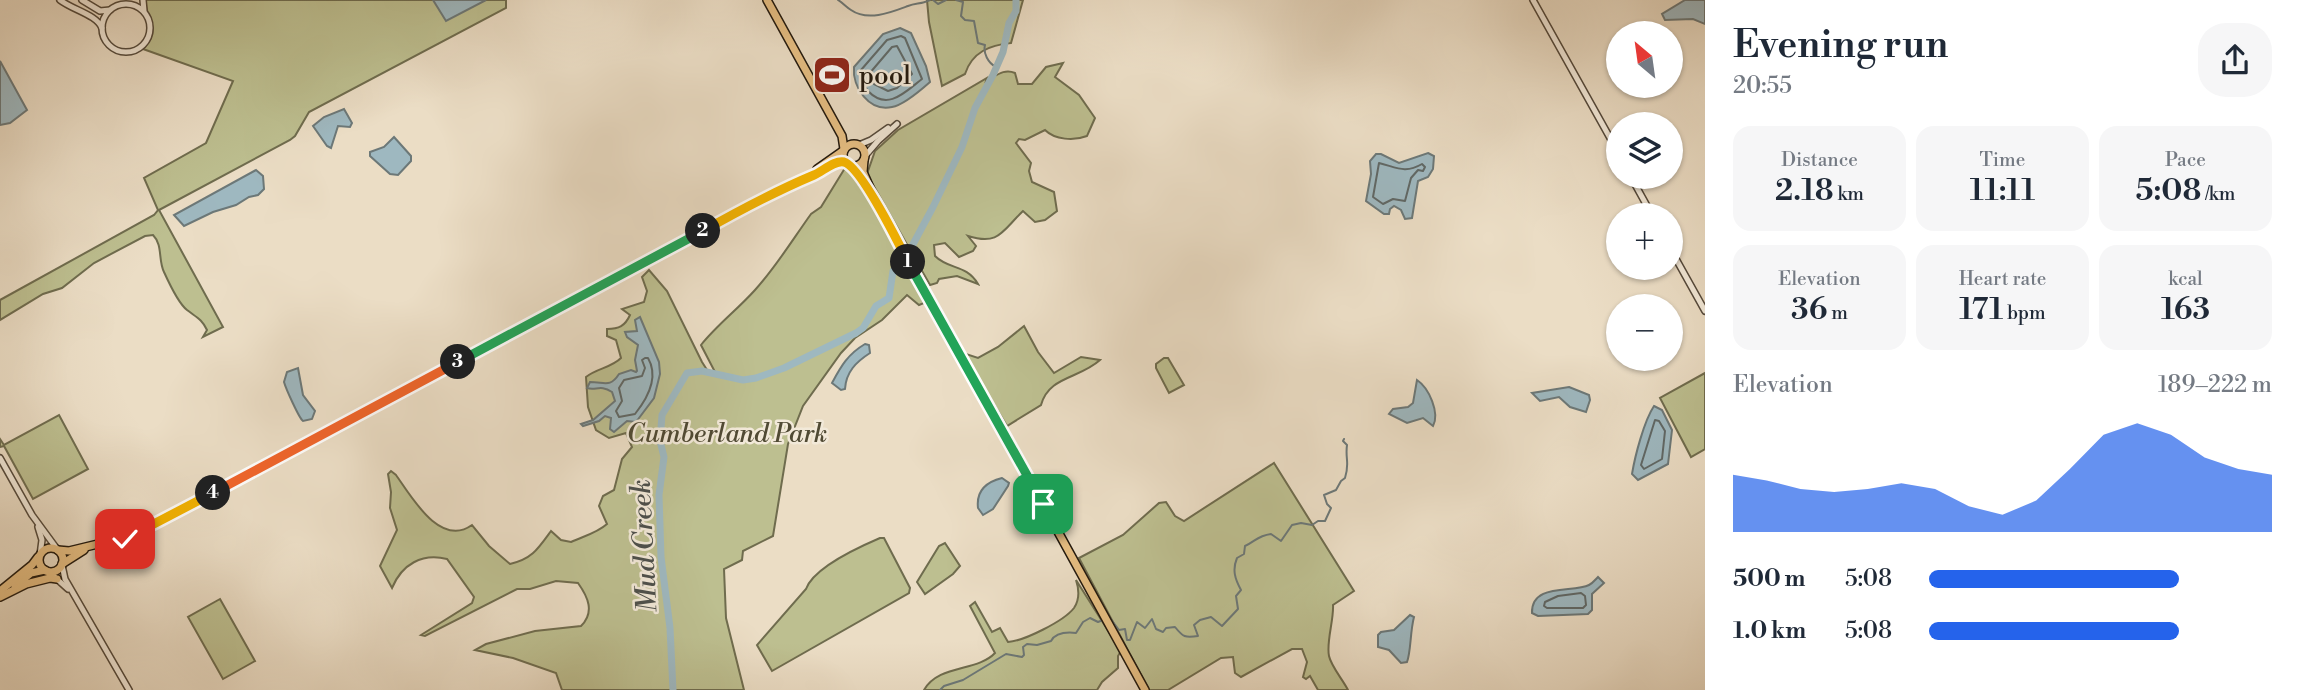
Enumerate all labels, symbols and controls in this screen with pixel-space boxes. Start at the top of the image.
north arrow [1606,21,1684,98]
map controls [1606,21,1683,371]
text: Evening run [1733,22,1948,69]
button: share [2198,23,2272,97]
sports icon: pool [811,54,853,96]
place label: pool [859,60,911,92]
text: 20:55 [1733,72,1792,100]
button: layers [1606,112,1683,189]
text: Distance [1781,148,1858,172]
text: Time [1980,148,2025,172]
text: Pace [2165,148,2206,172]
text: 2.18 [1775,172,1834,210]
text: 11:11 [1970,172,2035,210]
text: 5:08 [2136,172,2201,210]
text: km [1834,182,1864,206]
text: /km [2201,182,2235,206]
button: + [1606,203,1683,280]
pin: 2 [686,214,720,248]
text: 2 [697,218,708,242]
pin: 1 [890,244,926,280]
text: 1 [903,249,912,273]
text: Elevation [1778,267,1861,291]
text: Heart rate [1959,267,2046,291]
text: kcal [2168,267,2203,291]
text: 36 [1791,291,1827,329]
text: 171 [1959,291,2003,329]
text: 163 [2161,291,2210,329]
button: − [1606,294,1683,371]
text: m [1827,301,1848,325]
text: bpm [2003,301,2046,325]
pin: 3 [440,344,476,380]
text: 3 [452,349,463,373]
text: Elevation [1733,371,1833,399]
text: 189–222 m [2158,371,2272,399]
park label: Cumberland Park [627,418,827,450]
pin [1013,474,1073,534]
pin: 4 [196,476,230,510]
water label: Mud Creek [624,478,665,613]
text: 4 [206,480,219,504]
icon: arrive [1024,485,1062,523]
pin [95,509,155,569]
icon: check [106,520,144,558]
text: 500 m [1733,565,1805,593]
text: 5:08 [1845,565,1892,593]
text: 1.0 km [1733,617,1806,645]
text: 5:08 [1845,617,1892,645]

